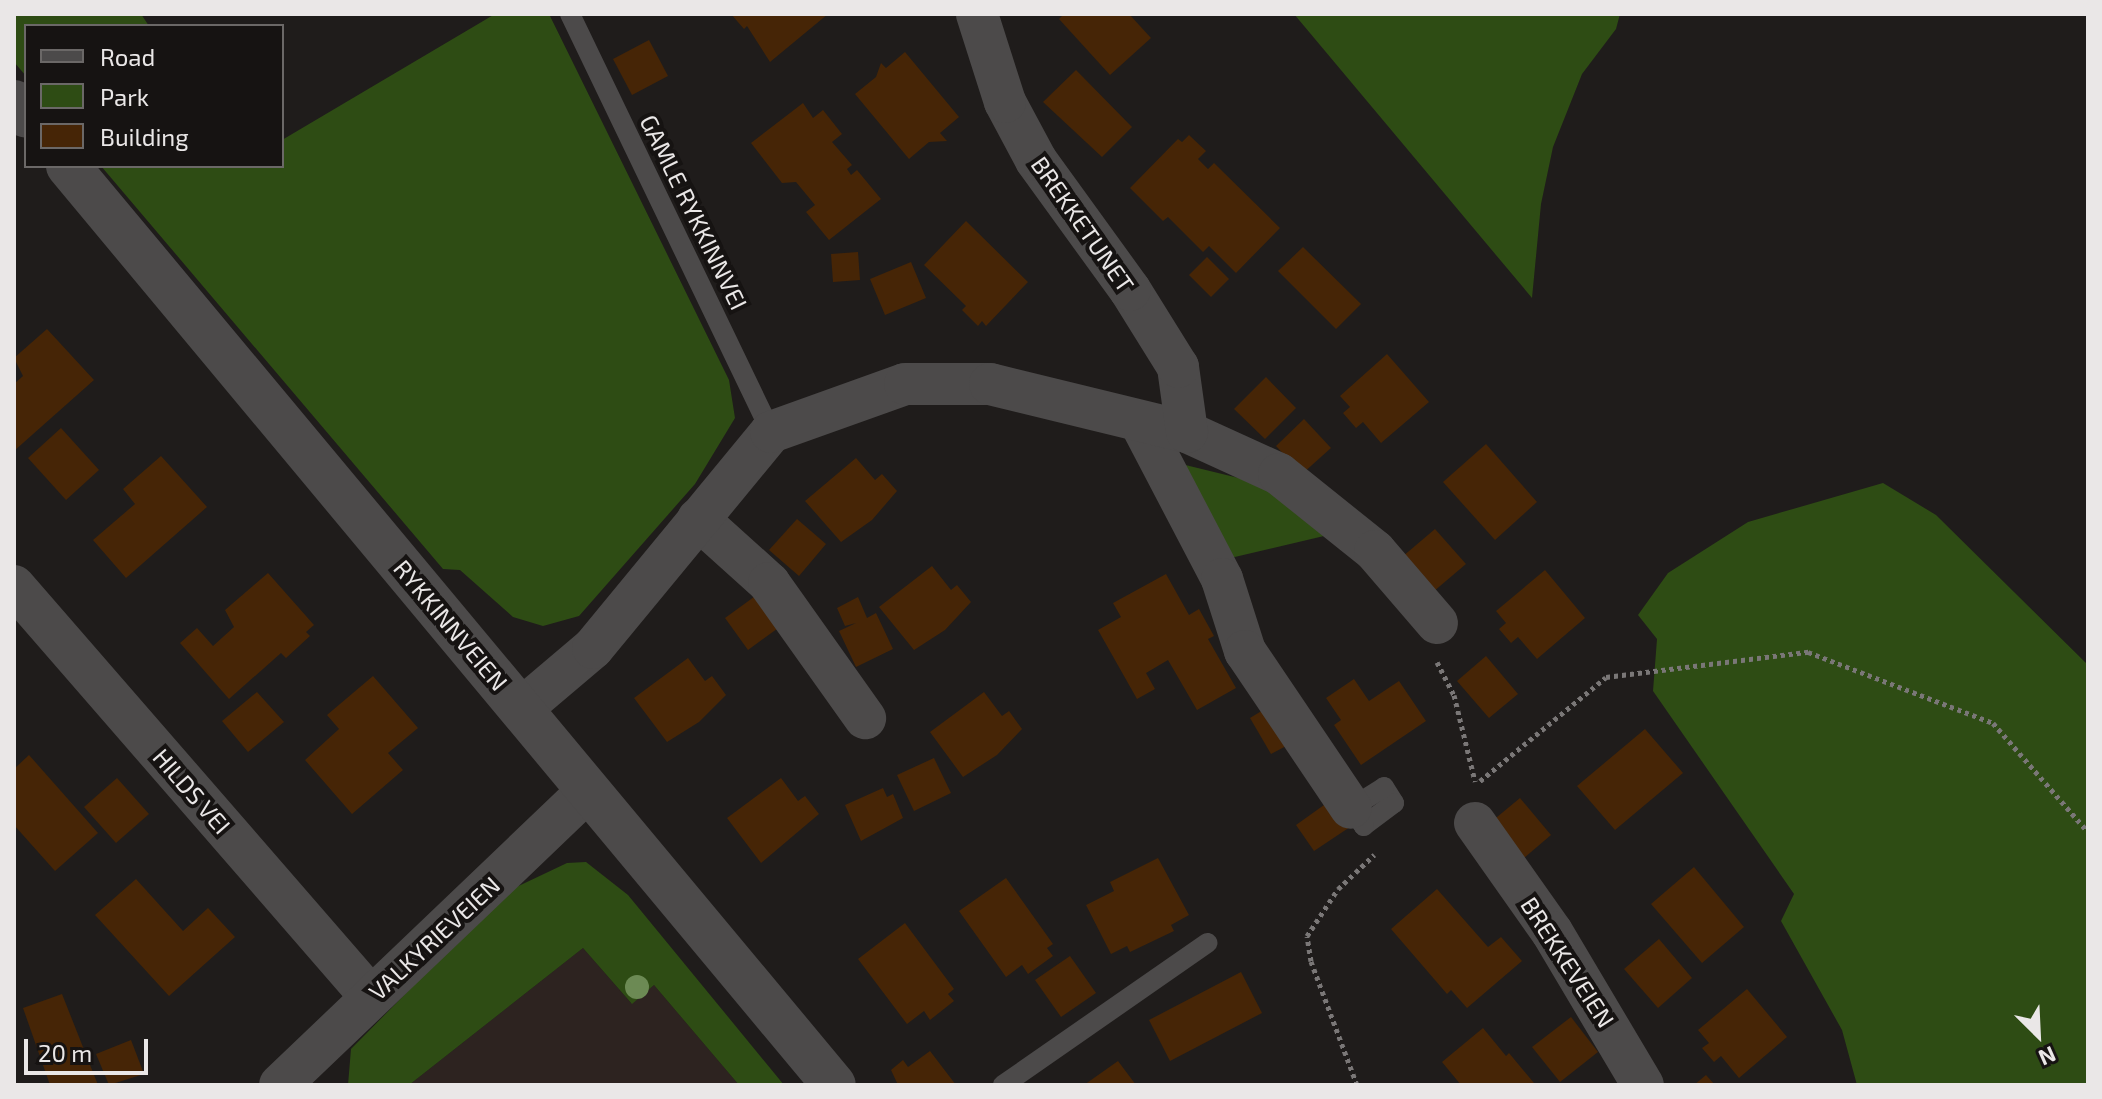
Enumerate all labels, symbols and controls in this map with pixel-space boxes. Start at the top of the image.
legend [24,24,284,168]
text: Road [100,42,155,71]
text: Park [100,82,149,111]
street label: GAMLE RYKKINNVEI [634,110,754,314]
text: Building [100,122,189,151]
street label: BREKKETUNET [1026,151,1140,297]
street label: RYKKINNVEIEN [388,554,514,696]
street label: HILDS VEI [147,742,237,840]
street label: VALKYRIEVEIEN [363,870,505,1006]
street label: BREKKEVEIEN [1515,891,1621,1033]
north arrow [1998,995,2078,1075]
scale bar [28,1023,152,1073]
text: 20 m [38,1038,92,1067]
text: N [2035,1042,2060,1072]

